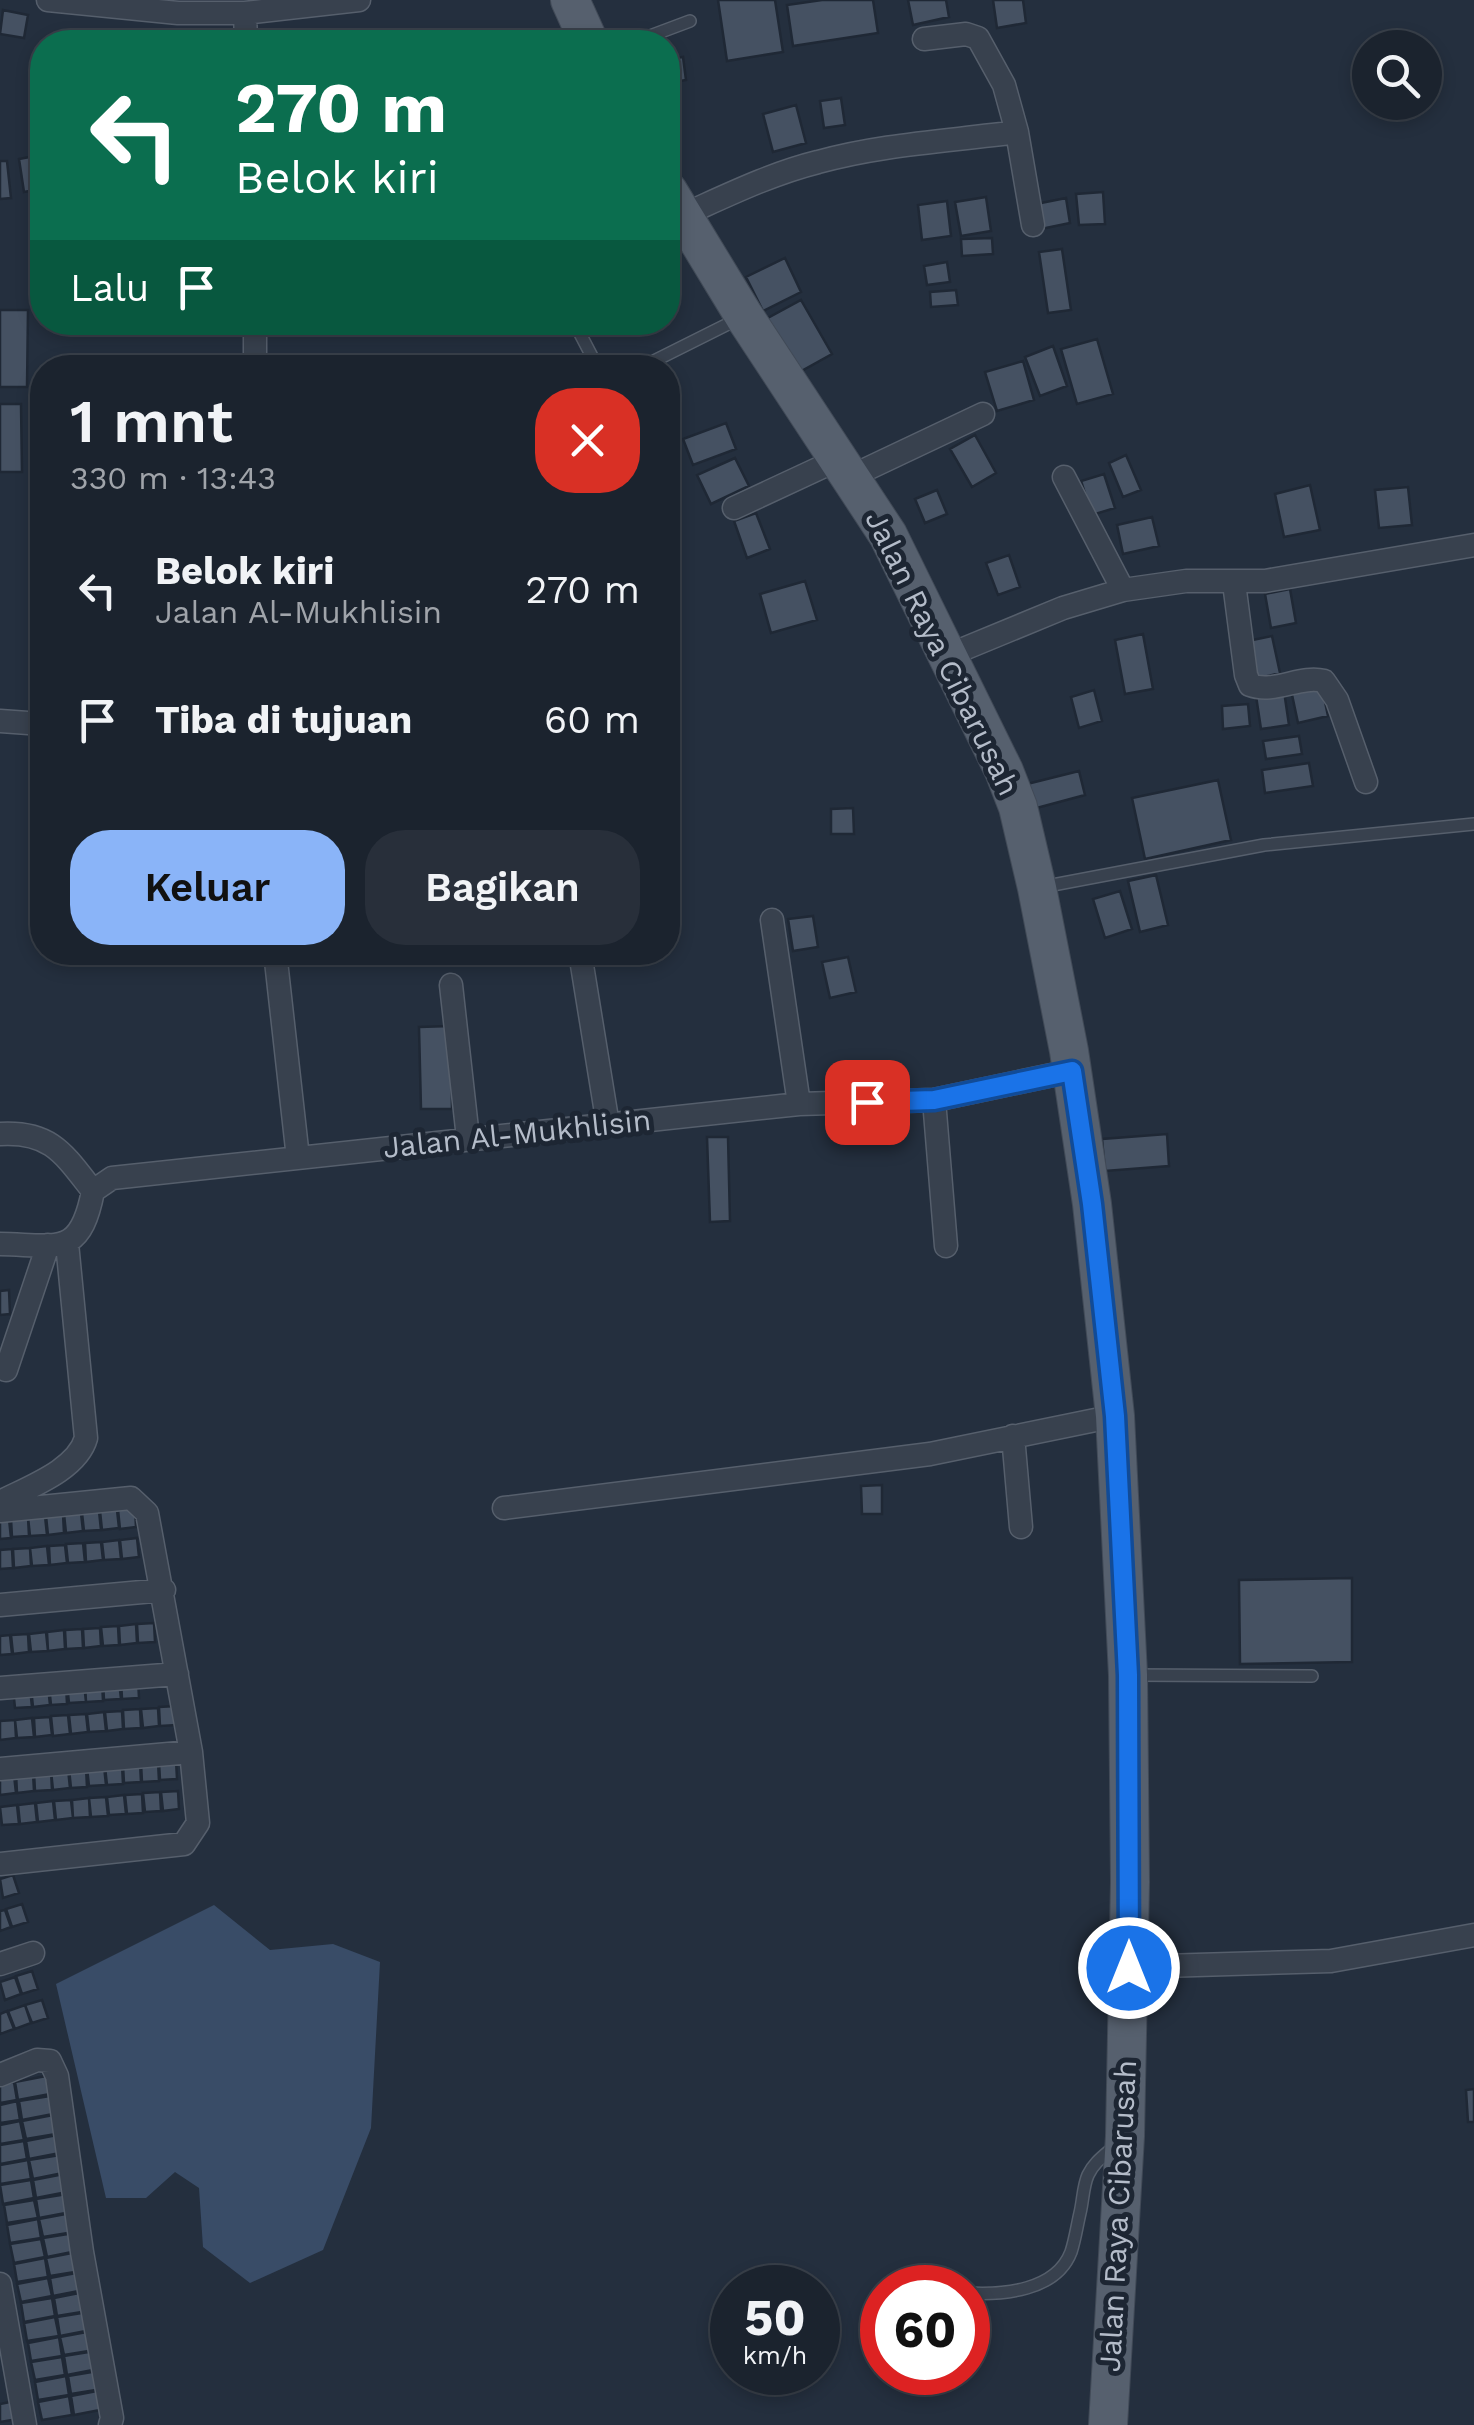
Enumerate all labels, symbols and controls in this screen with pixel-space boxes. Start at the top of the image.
map controls [1352,30,1442,120]
button: search [1352,30,1442,120]
text: 270 m [235,67,447,149]
icon: left [70,70,200,200]
text: Belok kiri [235,151,439,204]
icon: arrive [169,260,224,315]
text: Lalu [70,266,149,310]
text: 1 mnt [70,386,233,457]
button: close [535,388,640,493]
text: 330 m · 13:43 [70,459,276,497]
street label: Jalan Raya Cibarusah [858,505,1027,801]
text: Belok kiri [155,549,334,593]
icon: left [70,563,125,618]
text: 270 m [525,568,640,612]
text: Jalan Al-Mukhlisin [155,593,442,631]
icon: arrive [70,693,125,748]
text: Tiba di tujuan [155,698,412,742]
text: 60 m [544,698,640,742]
button: Keluar [70,830,345,945]
button: Bagikan [365,830,640,945]
pin [825,1060,910,1145]
icon: arrive [840,1075,895,1130]
street label: Jalan Al-Mukhlisin [381,1102,653,1165]
position arrow [1077,1916,1181,2020]
street label: Jalan Raya Cibarusah [1092,2059,1143,2373]
speed limit sign: 60 [860,2265,990,2395]
text: 50 [744,2288,806,2347]
text: km/h [743,2341,807,2370]

